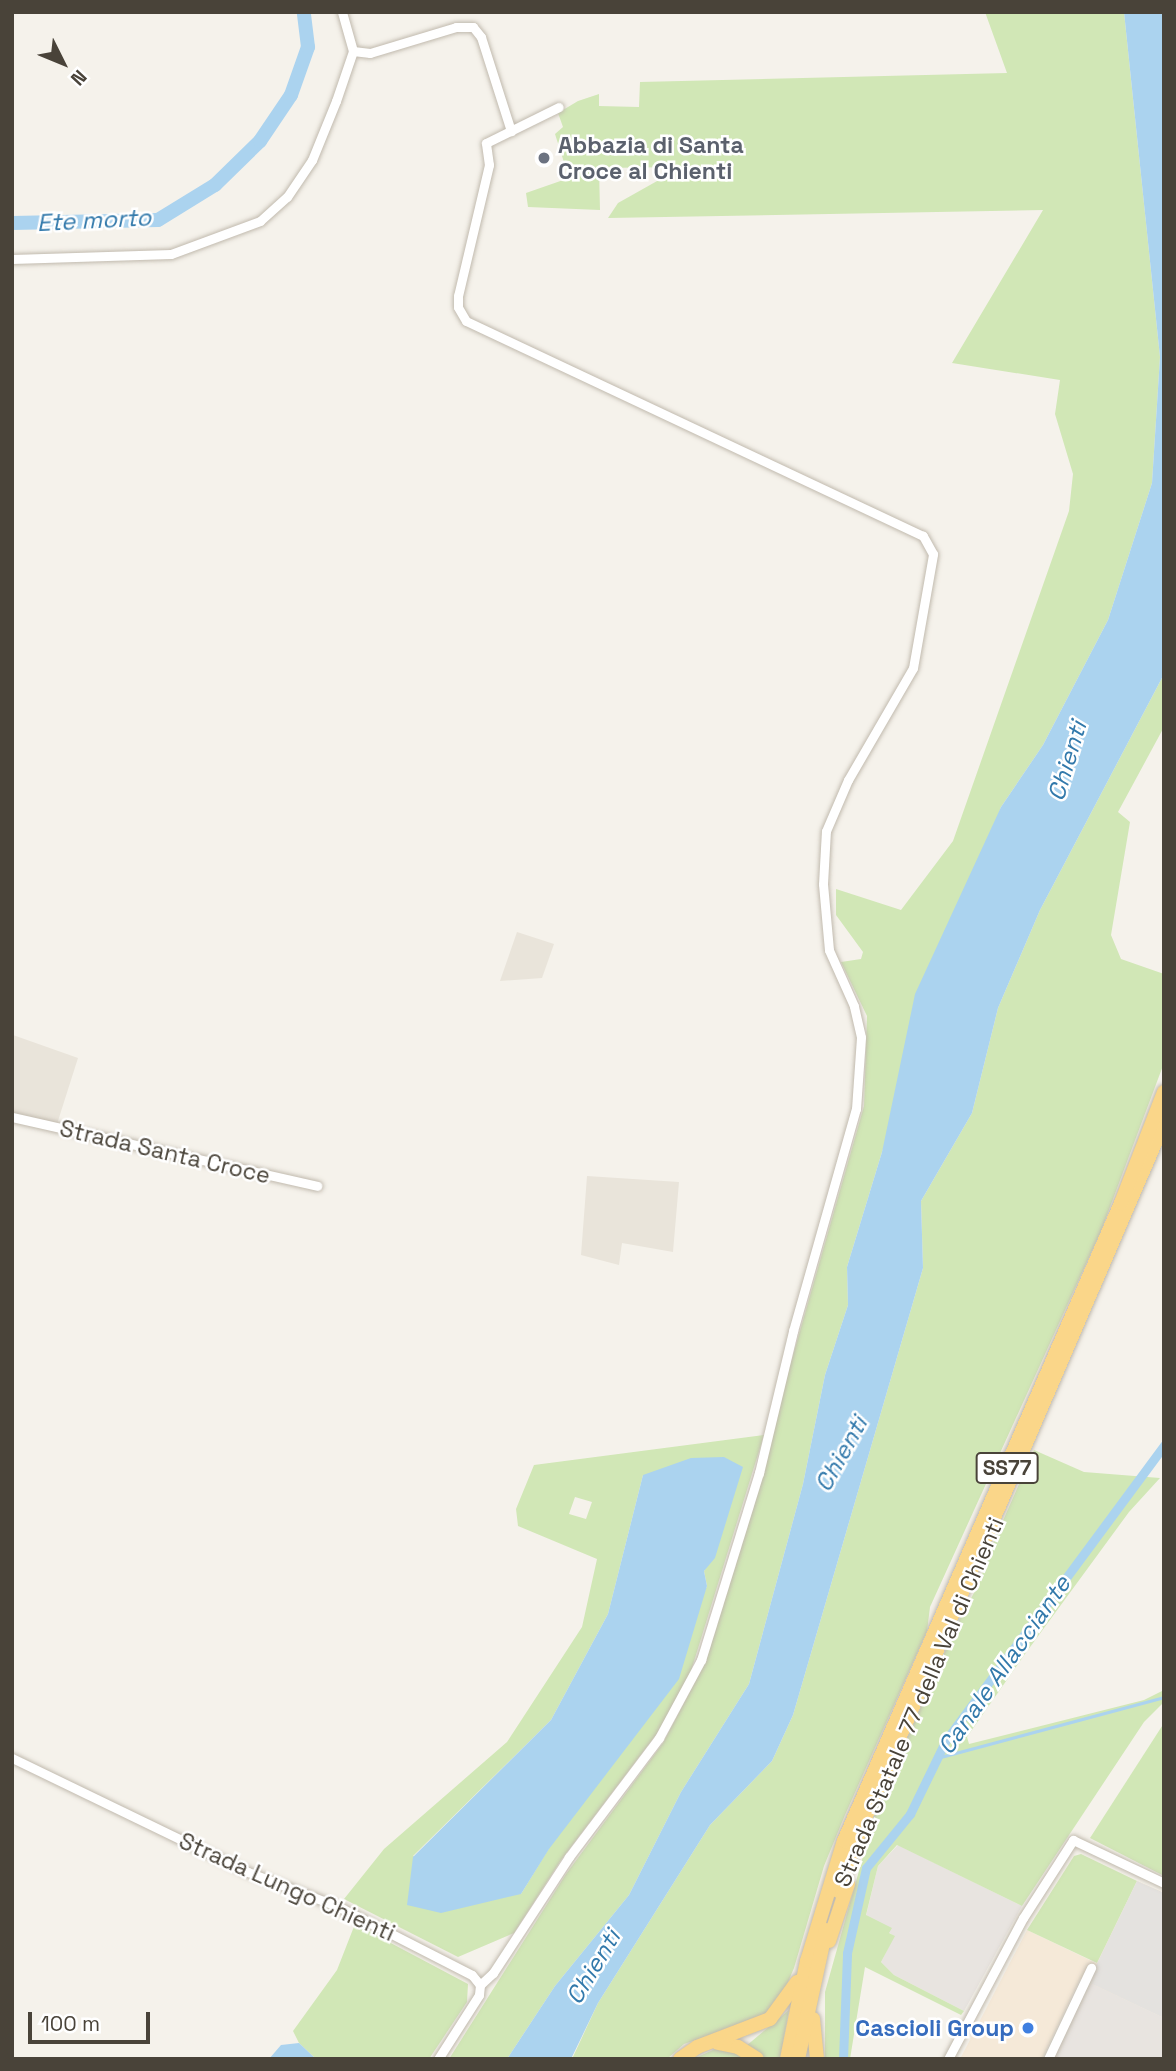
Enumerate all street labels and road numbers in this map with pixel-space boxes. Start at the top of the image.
street label: Strada Santa Croce [57,1114,273,1190]
road number: SS77 [976,1450,1038,1486]
street label: Strada Statale 77 della Val di Chienti [828,1513,1010,1891]
street label: Strada Lungo Chienti [175,1827,399,1947]

